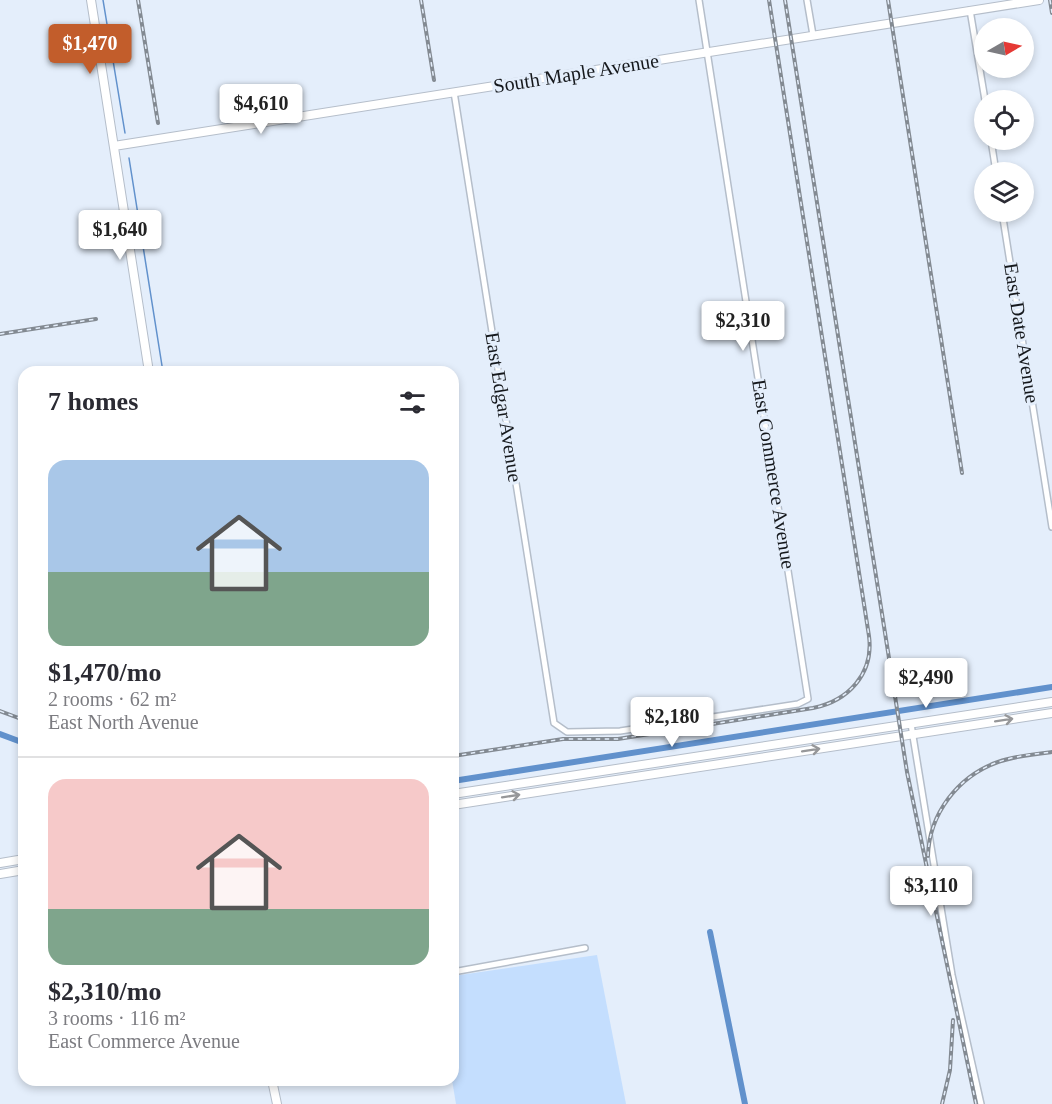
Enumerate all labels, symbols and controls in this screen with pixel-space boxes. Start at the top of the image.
north arrow [974,18,1034,78]
map controls [974,18,1034,222]
pin: $1,470 [41,24,139,75]
text: $1,470 [63,32,118,54]
street label: South Maple Avenue [492,49,661,98]
pin: $4,610 [212,84,310,135]
button: locate [974,90,1034,150]
text: $4,610 [234,92,289,114]
button: layers [974,162,1034,222]
pin: $1,640 [71,210,169,261]
text: $1,640 [93,218,148,240]
street label: East Date Avenue [1000,261,1044,405]
pin: $2,310 [694,301,792,352]
text: $2,310 [716,309,771,331]
street label: East Edgar Avenue [480,330,527,484]
street label: East Commerce Avenue [748,378,800,571]
icon: filters [396,386,429,419]
text: 7 homes [48,387,138,416]
icon: home [185,499,293,607]
text: $1,470/mo [48,658,161,687]
pin: $2,490 [877,658,975,709]
text: $2,490 [899,666,954,688]
text: 2 rooms · 62 m² [48,688,176,710]
pin: $2,180 [623,697,721,748]
text: $2,180 [645,705,700,727]
text: East North Avenue [48,711,199,733]
one-way arrow [993,714,1013,725]
one-way arrow [801,744,820,755]
one-way arrow [500,790,520,801]
icon: home [185,818,293,926]
pin: $3,110 [882,866,980,917]
text: $3,110 [904,874,958,896]
text: $2,310/mo [48,977,161,1006]
text: 3 rooms · 116 m² [48,1007,185,1029]
text: East Commerce Avenue [48,1030,240,1052]

